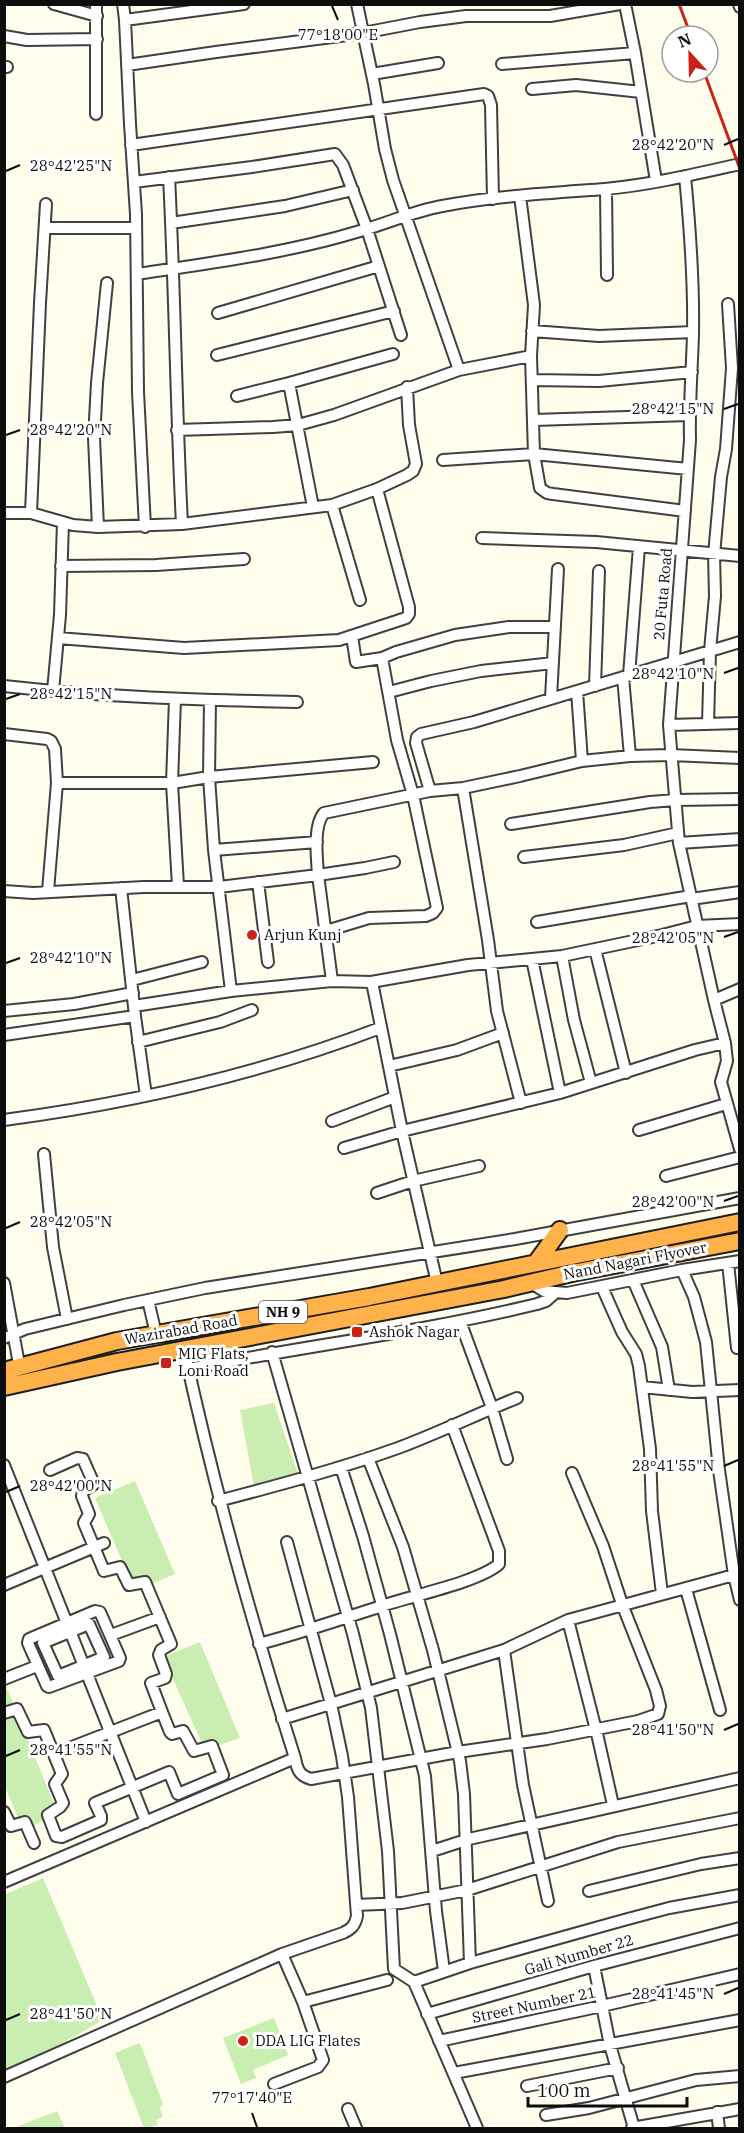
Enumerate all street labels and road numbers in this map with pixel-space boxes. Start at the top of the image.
street label: 20 Futa Road [649,547,676,641]
street label: Nand Nagari Flyover [562,1237,708,1284]
road number: NH 9 [259,1301,307,1323]
street label: Wazirabad Road [123,1310,239,1349]
street label: Gali Number 22 [522,1930,636,1979]
street label: Street Number 21 [470,1982,598,2027]

